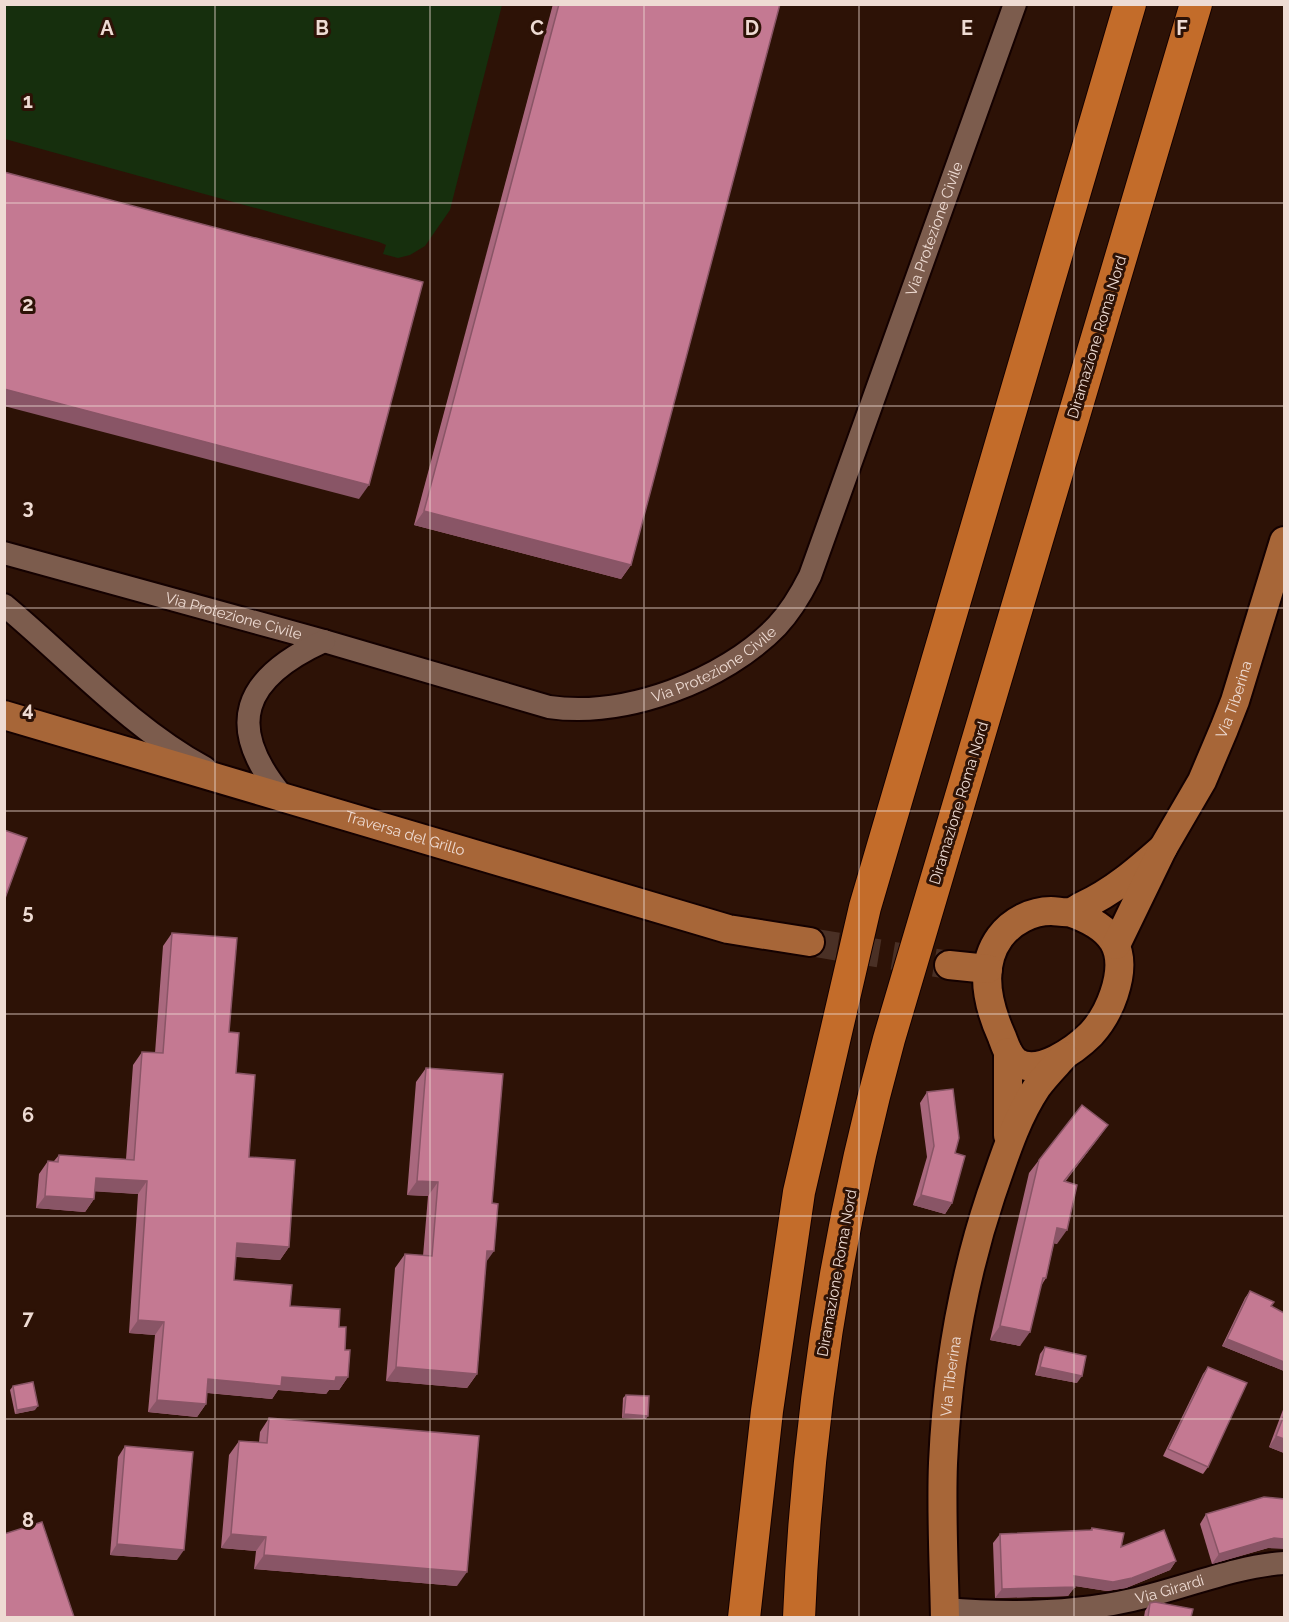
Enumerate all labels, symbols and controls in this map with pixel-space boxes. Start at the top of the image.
text: A [100,16,114,40]
text: B [315,16,329,40]
text: C [530,16,544,40]
text: D [745,16,759,40]
text: E [961,16,973,40]
text: F [1176,16,1188,40]
text: 1 [23,89,33,113]
street label: Via Protezione Civile [902,159,967,298]
street label: Diramazione Roma Nord [1064,253,1130,421]
text: 2 [22,292,34,316]
text: 3 [22,495,34,519]
street label: Via Protezione Civile [163,589,304,644]
street label: Via Protezione Civile [649,623,780,706]
street label: Via Tiberina [1212,659,1256,741]
text: 4 [22,697,34,721]
street label: Diramazione Roma Nord [926,719,992,887]
street label: Traversa del Grillo [343,807,467,860]
text: 5 [22,900,34,924]
text: 6 [22,1103,34,1127]
street label: Diramazione Roma Nord [813,1188,861,1358]
text: 7 [22,1306,34,1330]
street label: Via Tiberina [937,1335,965,1417]
text: 8 [22,1508,34,1532]
street label: Via Girardi [1133,1571,1206,1608]

